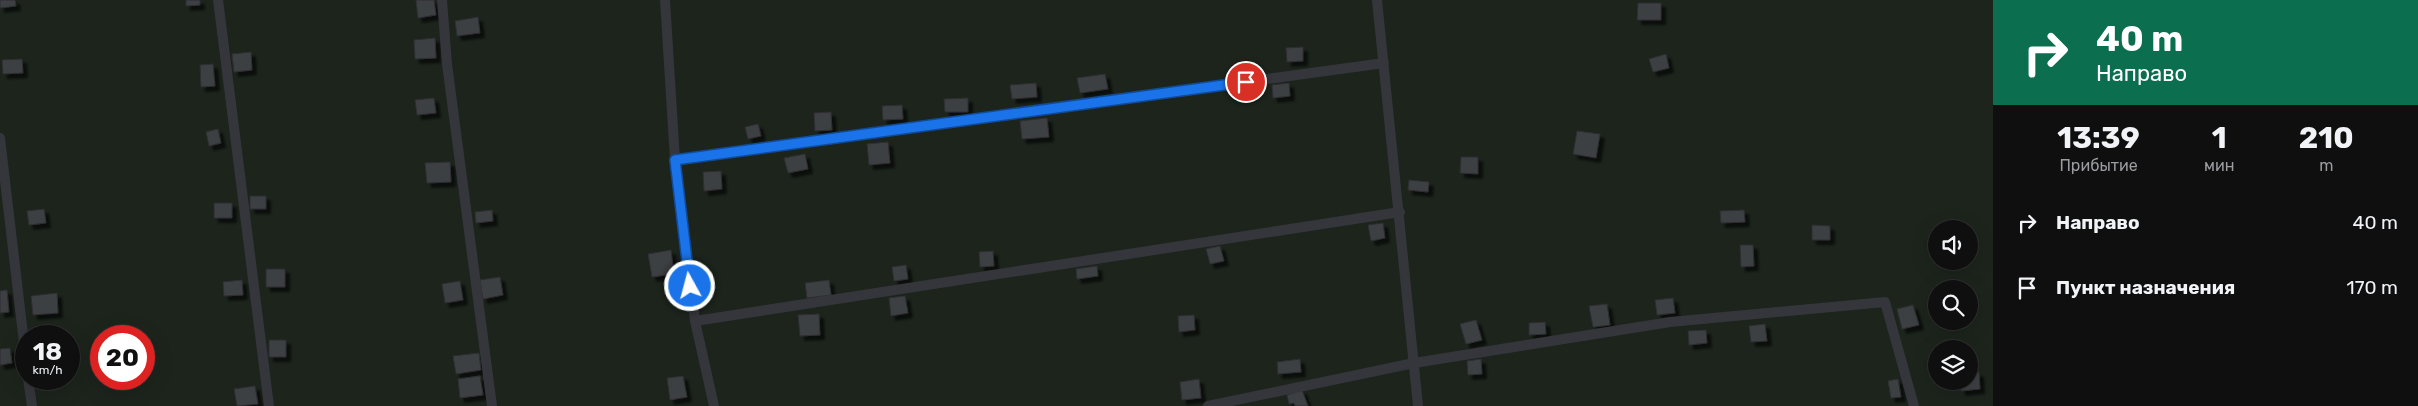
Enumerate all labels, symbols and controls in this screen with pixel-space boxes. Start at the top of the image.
text: 40 m [2096,18,2183,60]
icon: right [2013,20,2078,85]
text: Направо [2096,60,2187,87]
pin [1225,61,1267,103]
icon: arrive [1232,68,1260,96]
text: 13:39 [2057,120,2140,156]
text: 1 [2212,120,2227,156]
text: 210 [2299,120,2354,156]
text: Прибытие [2059,156,2138,175]
text: мин [2204,156,2235,175]
text: m [2319,156,2333,175]
icon: right [2013,209,2041,237]
text: Направо [2056,211,2140,234]
text: 40 m [2353,211,2398,234]
map controls [1928,220,1978,390]
button: sound [1928,220,1978,270]
position arrow [663,259,715,311]
icon: arrive [2013,274,2041,302]
text: Пункт назначения [2056,276,2235,299]
text: 170 m [2347,276,2398,299]
button: search [1928,280,1978,330]
speed limit sign: 20 [90,325,155,390]
text: 18 [33,337,62,366]
button: layers [1928,340,1978,390]
text: km/h [33,363,62,377]

